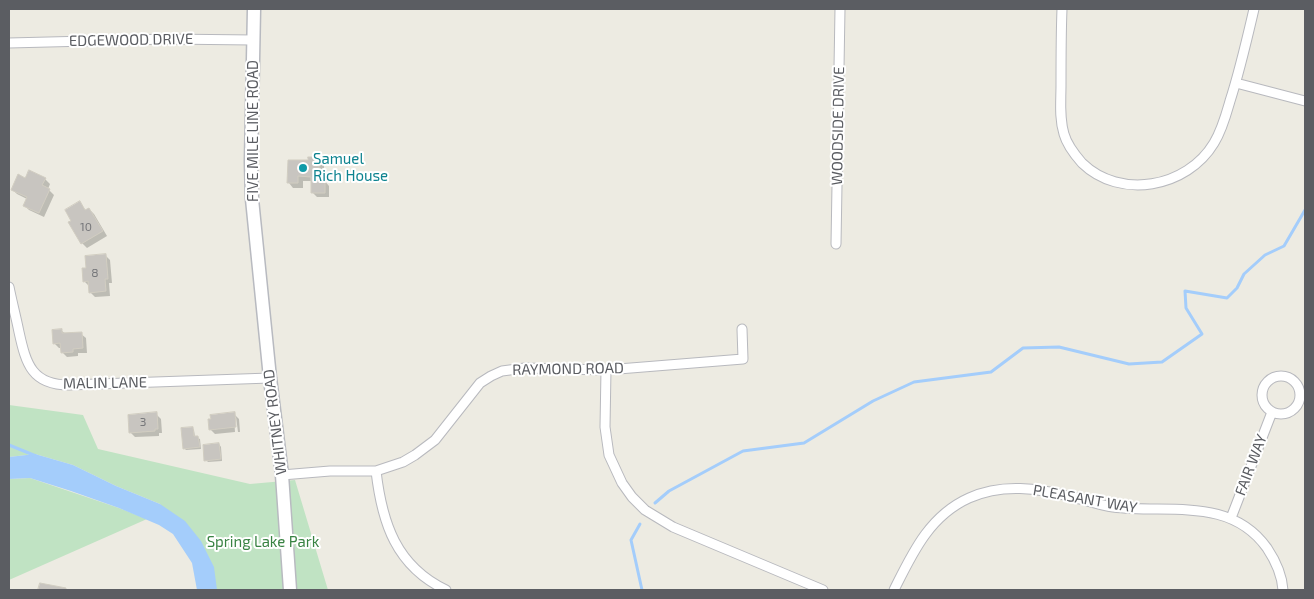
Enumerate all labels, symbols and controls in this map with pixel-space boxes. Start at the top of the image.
street label: EDGEWOOD DRIVE [69,30,193,50]
street label: FIVE MILE LINE ROAD [244,60,262,202]
street label: WOODSIDE DRIVE [828,66,848,186]
place label: Samuel Rich House [313,150,388,185]
marker: Samuel Rich House [297,162,309,174]
house number: 10 [80,220,92,234]
house number: 8 [91,266,99,280]
street label: RAYMOND ROAD [512,359,624,379]
street label: WHITNEY ROAD [260,368,290,476]
street label: MALIN LANE [63,373,147,393]
house number: 3 [140,415,146,429]
street label: FAIR WAY [1231,432,1271,498]
street label: PLEASANT WAY [1031,481,1139,517]
park label: Spring Lake Park [207,533,319,551]

